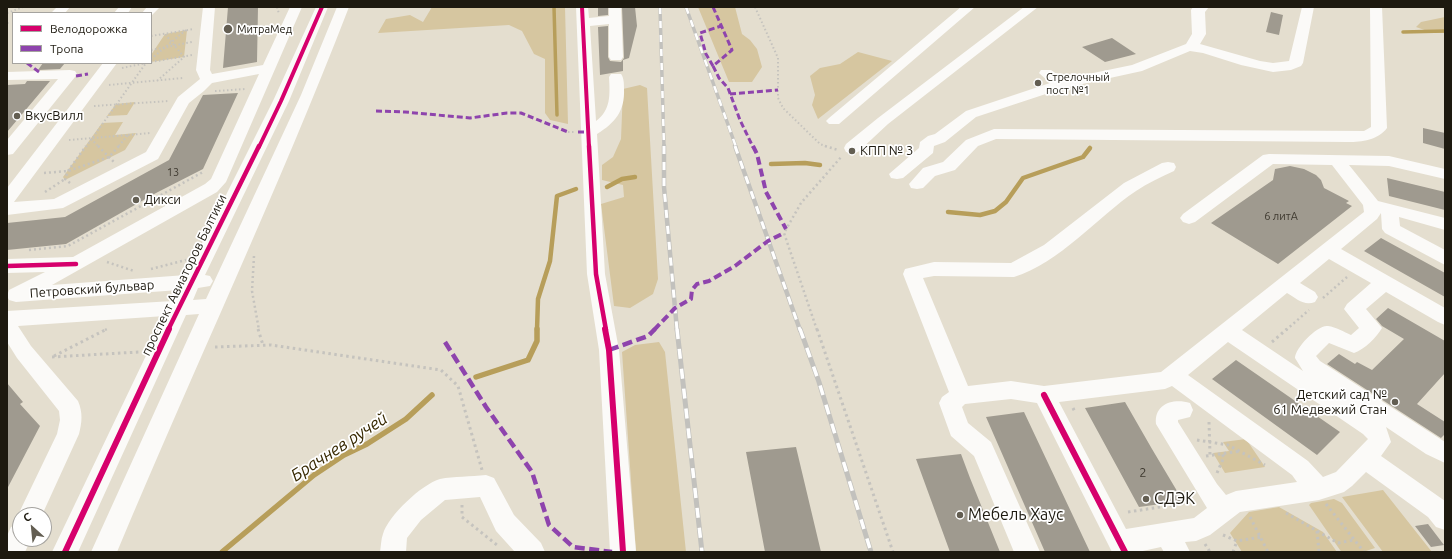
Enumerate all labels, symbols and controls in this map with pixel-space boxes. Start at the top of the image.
legend [12,12,152,64]
text: Велодорожка [50,22,127,35]
place label: МитраМед [237,22,292,36]
marker: МитраМед [222,23,234,35]
text: Тропа [50,42,83,55]
place label: Стрелочный пост №1 [1046,70,1110,96]
marker: Стрелочный пост №1 [1033,78,1043,88]
place label: ВкусВилл [25,108,83,124]
marker: ВкусВилл [12,111,22,121]
place label: КПП № 3 [860,143,913,159]
marker: КПП № 3 [847,146,857,156]
house number: 13 [167,165,179,179]
street label: проспект Авиаторов Балтики [138,192,230,358]
place label: Дикси [144,192,181,208]
marker: Дикси [131,195,141,205]
house number: 6 литА [1264,209,1298,223]
street label: Петровский бульвар [29,277,155,301]
place label: Детский сад № 61 Медвежий Стан [1273,387,1387,418]
marker: Детский сад № 61 Медвежий Стан [1390,397,1400,407]
water label: Брачнев ручей [287,408,391,486]
house number: 2 [1139,465,1147,481]
place label: СДЭК [1154,489,1195,509]
marker: СДЭК [1141,494,1151,504]
place label: Мебель Хаус [968,505,1063,525]
north arrow [12,507,52,547]
text: С [21,510,33,524]
marker: Мебель Хаус [955,510,965,520]

